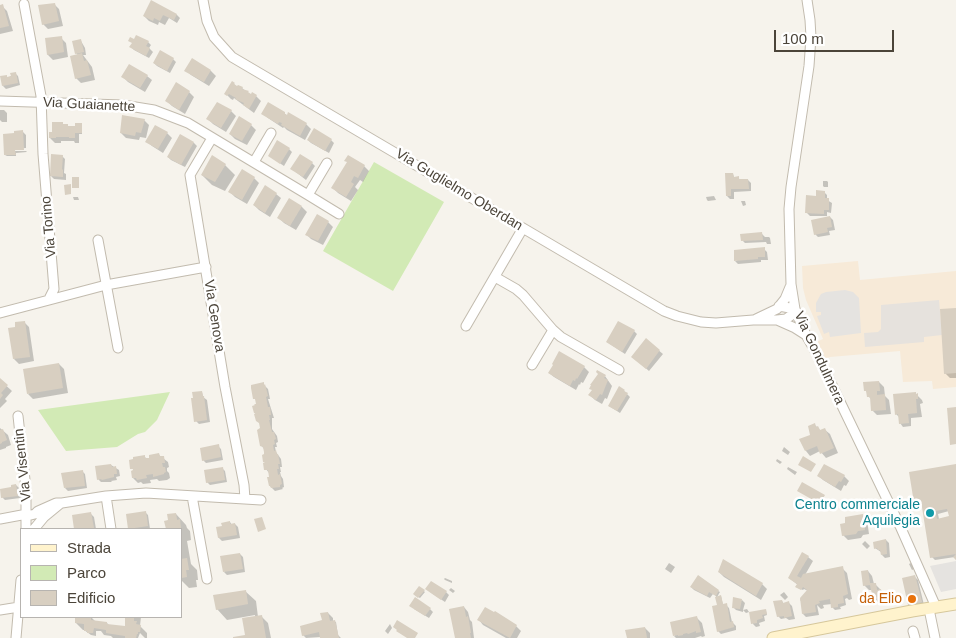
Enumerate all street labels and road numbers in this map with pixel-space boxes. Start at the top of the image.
street label: Via Guaianette [42,94,136,116]
street label: Via Guglielmo Oberdan [392,145,526,235]
street label: Via Torino [38,195,60,259]
street label: Via Genova [200,279,228,353]
street label: Via Gondulmera [790,309,848,407]
street label: Via Visentin [11,428,35,502]

